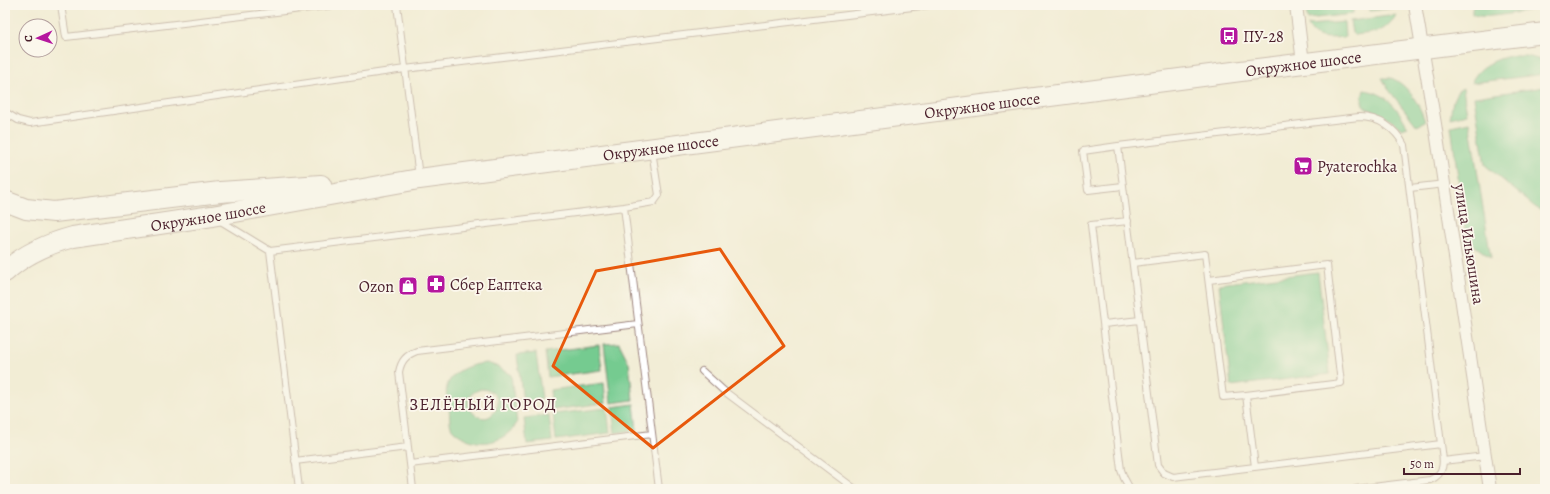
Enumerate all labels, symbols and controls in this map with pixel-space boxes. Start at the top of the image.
north arrow [18,18,58,58]
bus stop icon: ПУ-28 [1218,25,1240,47]
place label: ПУ-28 [1243,26,1284,48]
text: С [21,35,36,42]
street label: Окружное шоссе [1244,46,1363,82]
street label: Окружное шоссе [923,87,1041,124]
street label: Окружное шоссе [602,130,720,167]
supermarket icon: Pyaterochka [1292,155,1314,177]
place label: Pyaterochka [1317,156,1398,178]
street label: улица Ильюшина [1448,181,1490,307]
street label: Окружное шоссе [149,197,268,237]
pharmacy icon: Сбер Еаптека [425,273,447,295]
place label: Сбер Еаптека [450,274,543,296]
shop icon: Ozon [397,275,419,297]
place label: Ozon [359,276,394,298]
district label: ЗЕЛЁНЫЙ ГОРОД [409,393,557,416]
scale bar [1404,450,1520,476]
text: 50 m [1410,456,1434,472]

